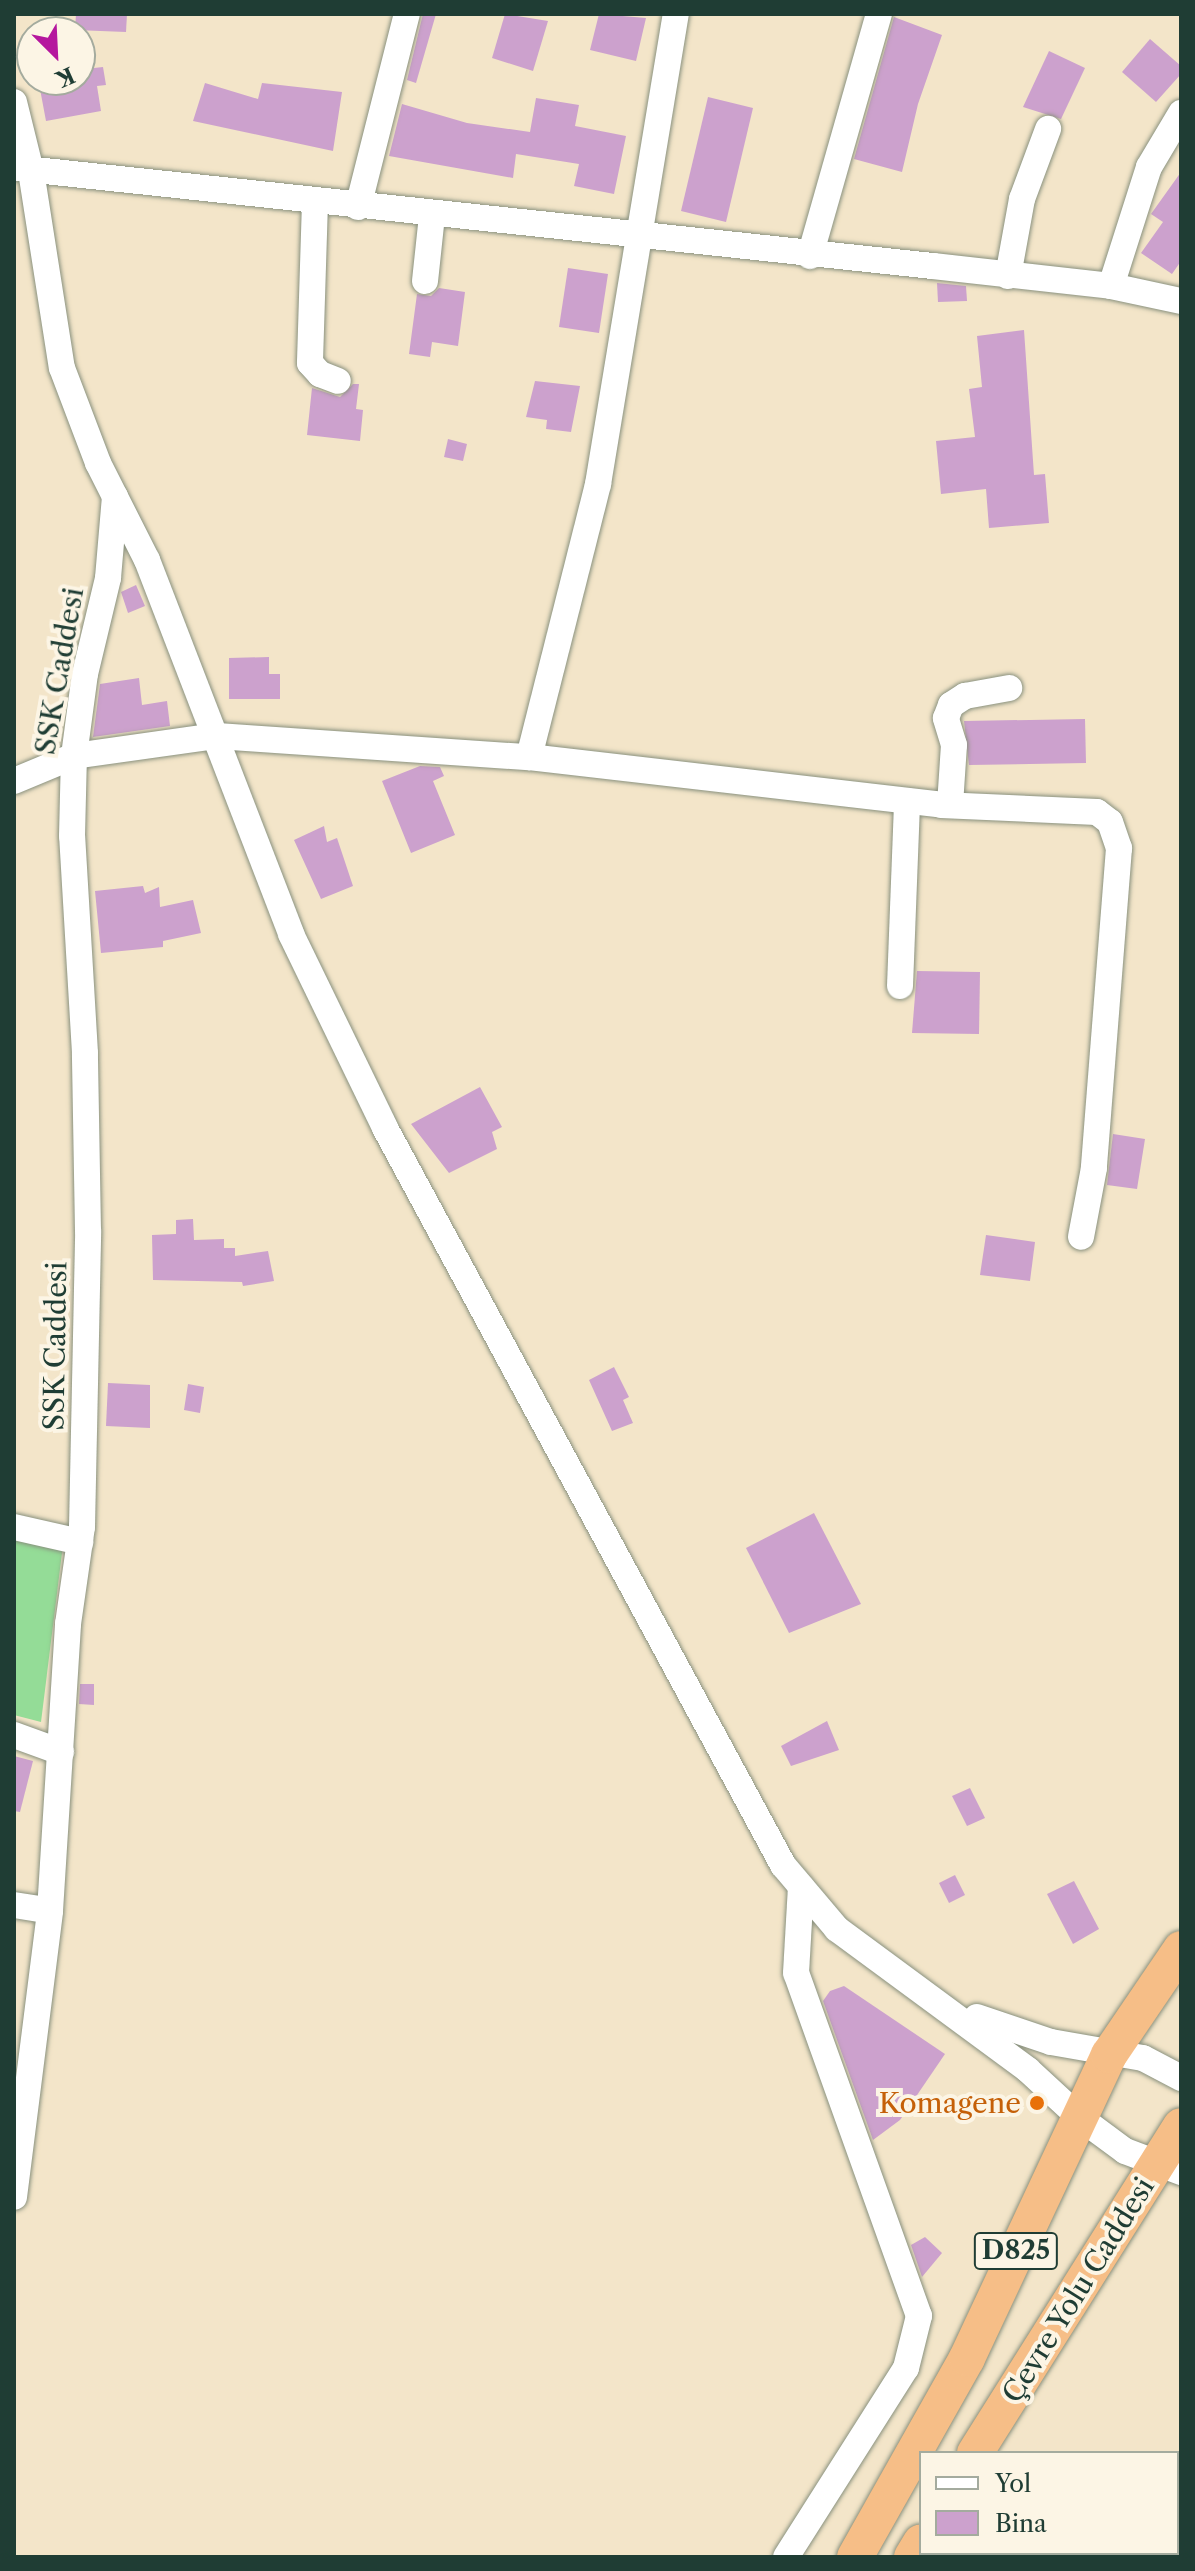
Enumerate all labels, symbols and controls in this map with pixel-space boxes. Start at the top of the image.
north arrow [16,16,96,96]
text: K [52,61,79,92]
street label: SSK Caddesi [28,585,90,757]
street label: SSK Caddesi [37,1261,73,1431]
place label: Komagene [879,2086,1021,2120]
marker: Komagene [1028,2094,1046,2112]
street label: Çevre Yolu Caddesi [995,2171,1161,2409]
road number: D825 [972,2229,1060,2273]
legend [919,2451,1179,2555]
text: Yol [995,2469,1031,2498]
text: Bina [995,2509,1047,2538]

